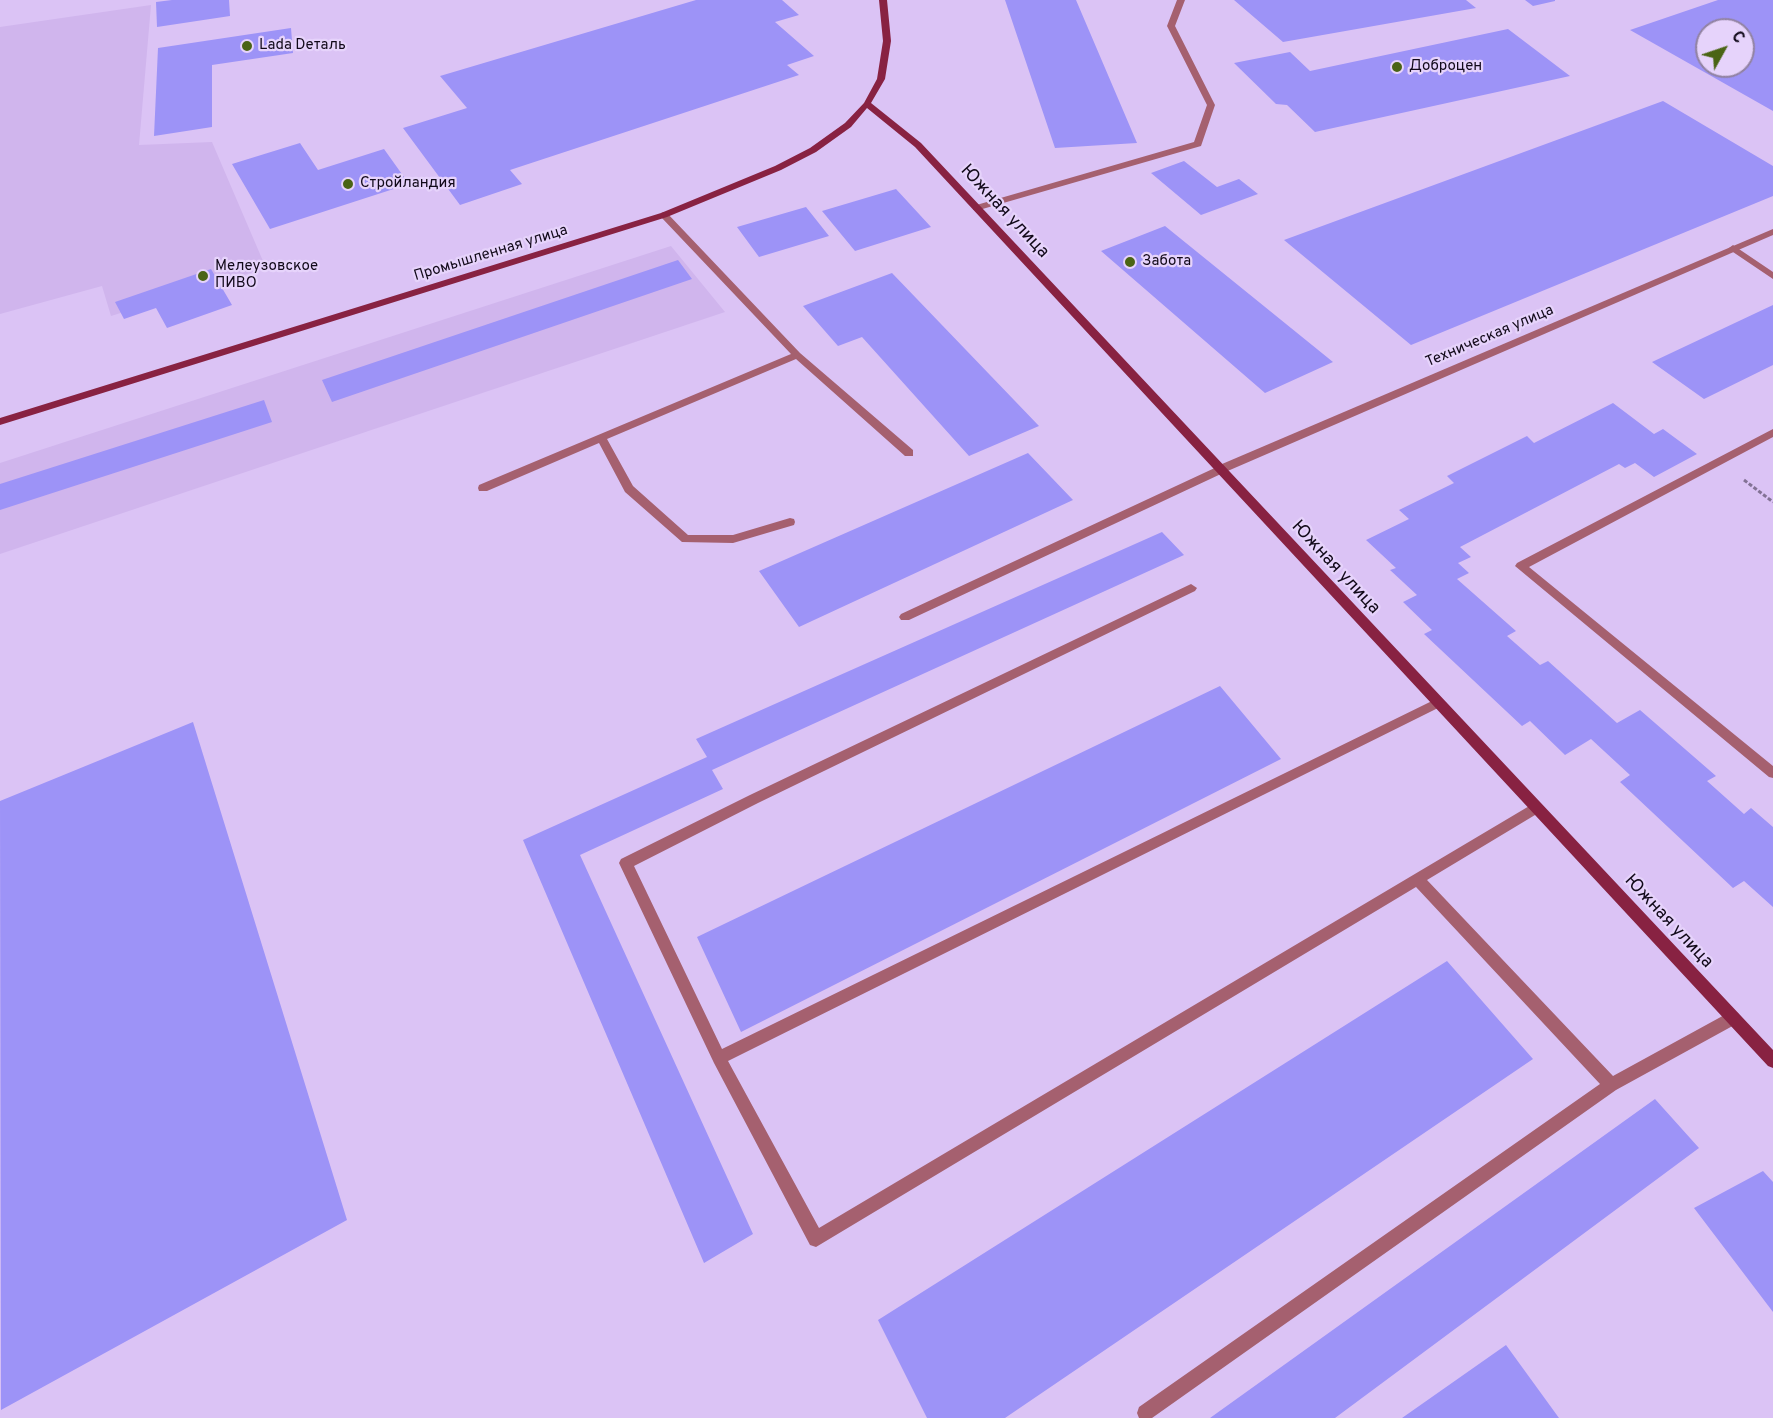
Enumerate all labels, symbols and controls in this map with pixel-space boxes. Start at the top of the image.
north arrow [1695,18,1755,78]
text: С [1726,27,1748,48]
place label: Lada Dеталь [259,37,346,55]
marker: Lada Dеталь [240,39,254,53]
place label: Доброцен [1409,58,1482,76]
marker: Доброцен [1390,60,1404,74]
street label: Южная улица [955,161,1053,263]
place label: Стройландия [360,175,456,193]
marker: Стройландия [341,177,355,191]
street label: Промышленная улица [412,222,570,286]
place label: Забота [1142,253,1191,271]
marker: Забота [1123,255,1137,269]
place label: Мелеузовское ПИВО [215,258,318,293]
marker: Мелеузовское ПИВО [196,269,210,283]
street label: Техническая улица [1423,302,1557,372]
street label: Южная улица [1286,517,1384,619]
street label: Южная улица [1619,871,1717,973]

